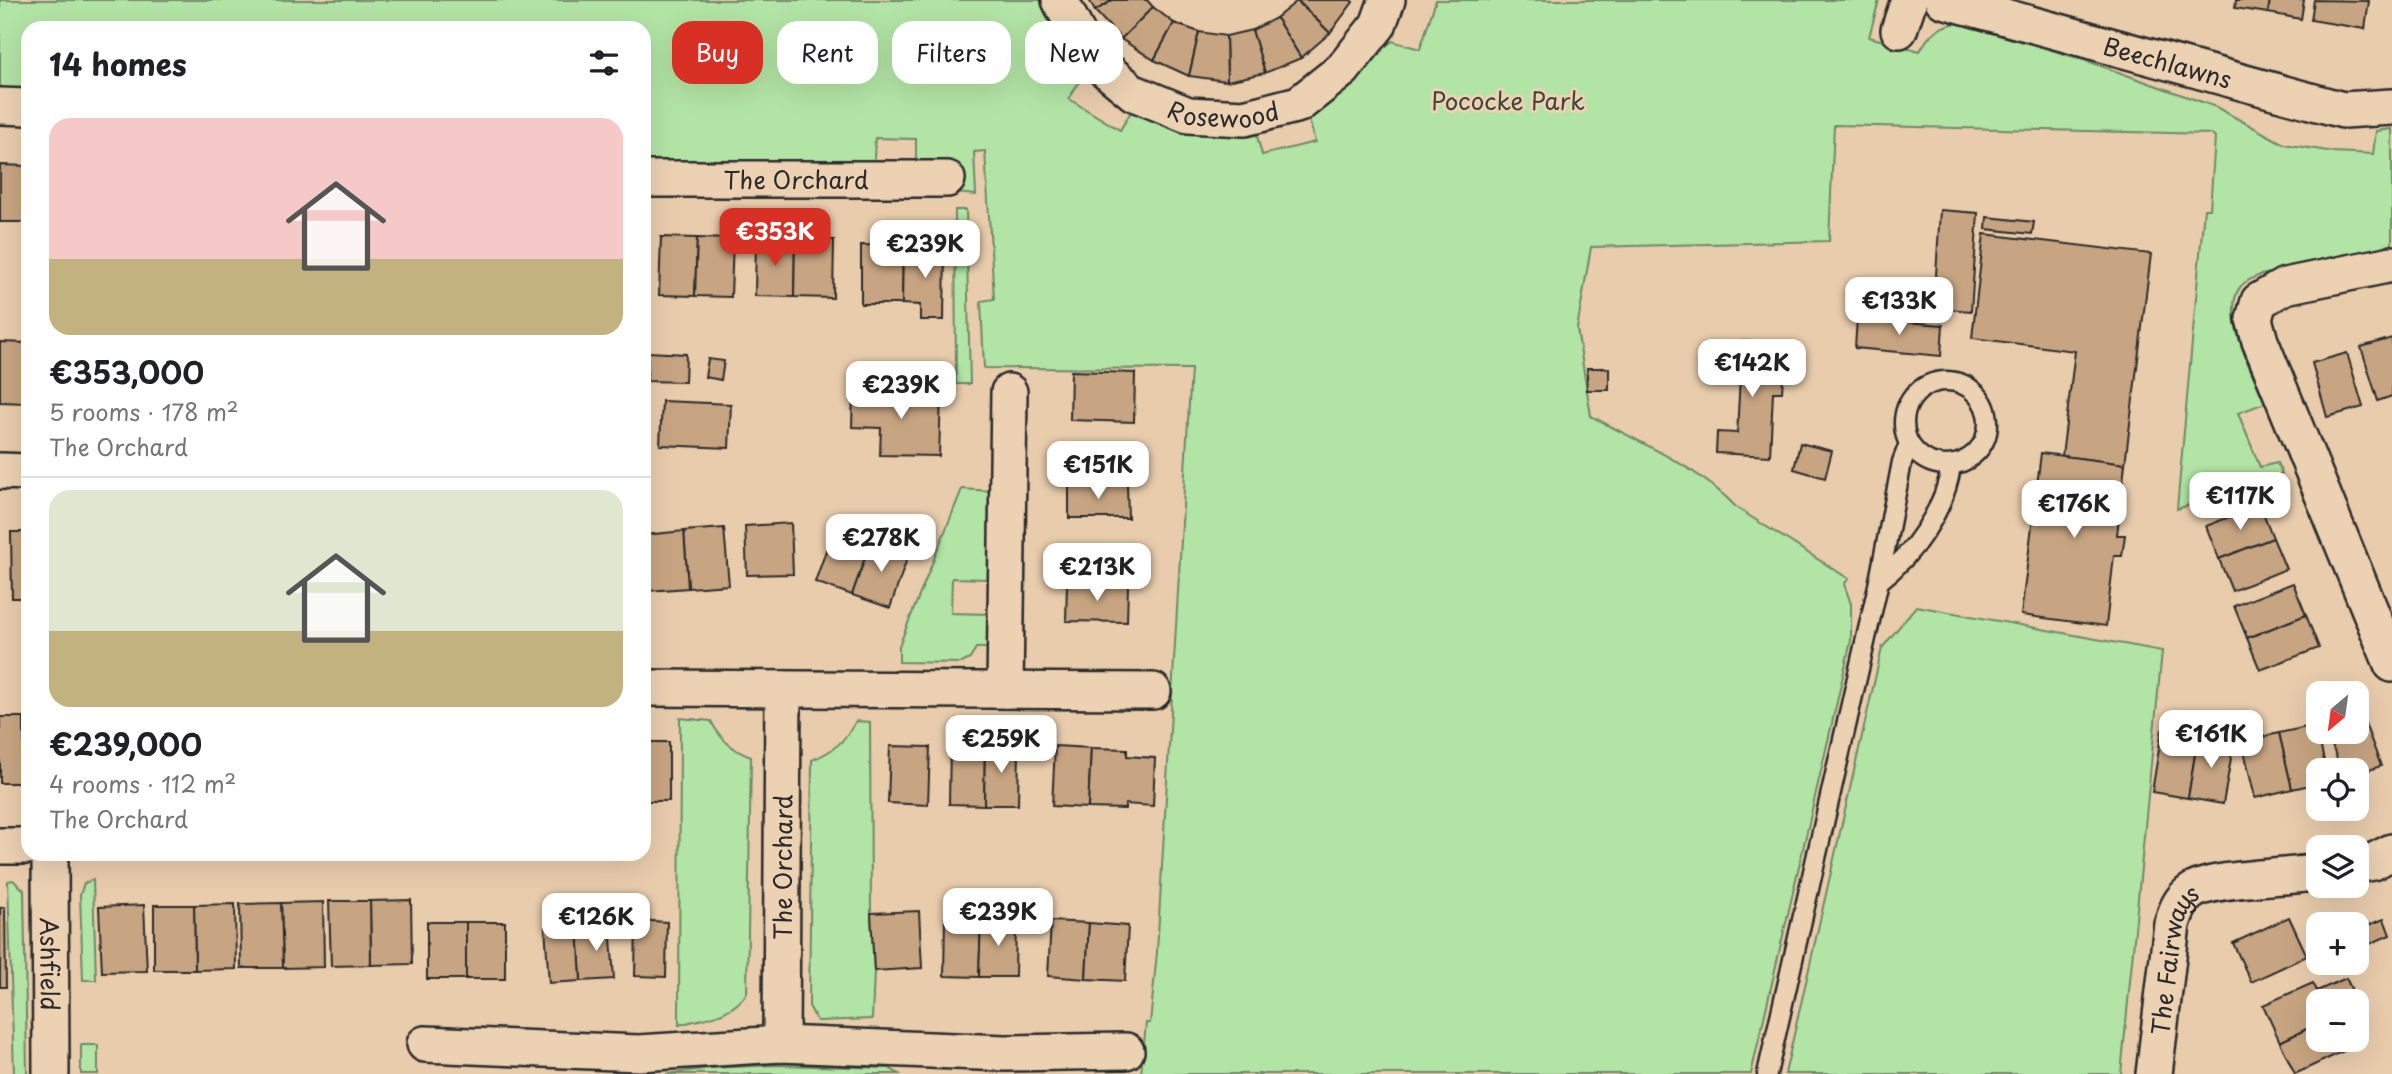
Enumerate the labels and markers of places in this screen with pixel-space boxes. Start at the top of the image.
pin: €353K [726,208,824,268]
pin: €239K [876,220,974,280]
pin: €133K [1850,278,1948,337]
pin: €142K [1703,340,1801,399]
pin: €239K [852,362,950,421]
pin: €151K [1049,442,1147,501]
pin: €117K [2191,472,2289,532]
pin: €176K [2025,480,2123,540]
pin: €278K [832,514,930,574]
pin: €213K [1048,544,1146,603]
pin: €161K [2162,710,2260,770]
pin: €259K [952,716,1050,775]
pin: €239K [949,888,1047,948]
pin: €126K [547,894,645,953]

